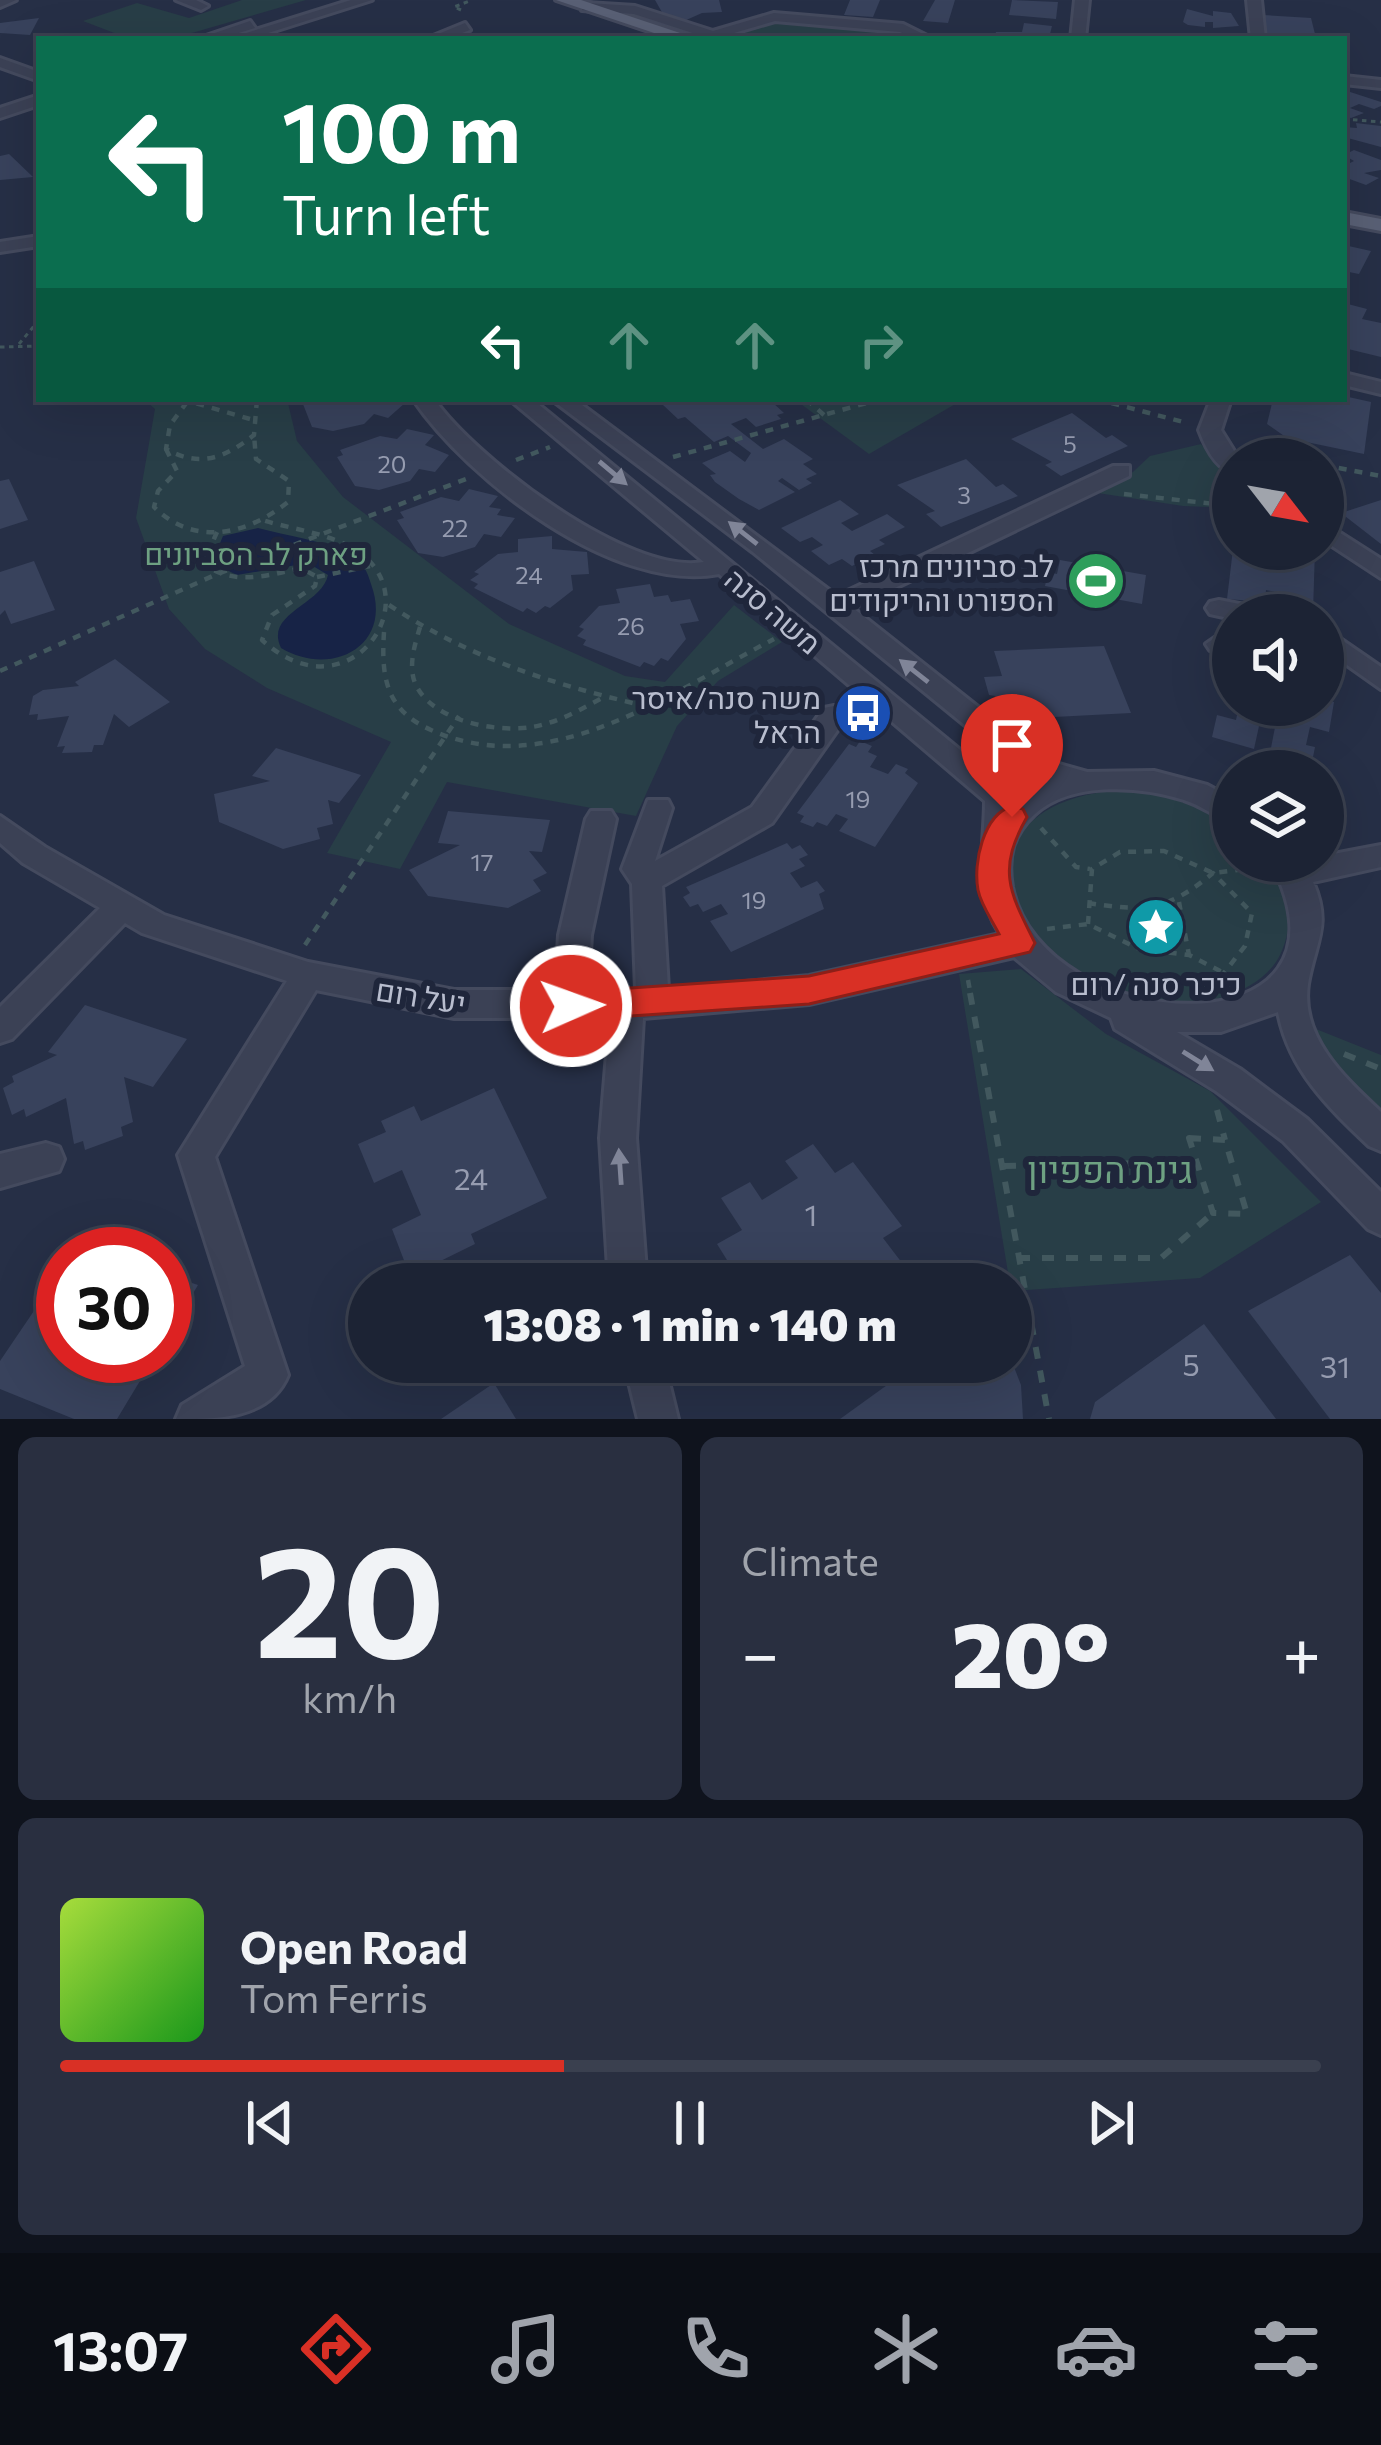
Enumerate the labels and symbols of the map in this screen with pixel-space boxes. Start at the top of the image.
house number: 5 [1063,429,1077,458]
north arrow [1212,438,1344,570]
house number: 20 [378,449,406,478]
one-way arrow [598,459,628,485]
house number: 3 [957,480,971,509]
house number: 22 [442,513,468,542]
one-way arrow [728,521,759,546]
park label: פארק לב הסביונים [144,534,368,571]
place label: לב סביונים מרכז הספורט והריקודים [829,546,1054,617]
sports icon: לב סביונים מרכז הספורט והריקודים [1065,550,1127,612]
street label: משה סנה [718,559,830,661]
house number: 24 [515,560,543,589]
house number: 26 [617,611,645,640]
one-way arrow [899,659,930,684]
place label: משה סנה/איסר הראל [632,678,821,749]
bus stop icon: משה סנה/איסר הראל [832,682,894,744]
pin [961,694,1063,817]
house number: 19 [846,784,870,813]
house number: 17 [471,847,493,876]
house number: 19 [742,885,766,914]
place icon: כיכר סנה /רום [1125,896,1187,958]
position arrow [508,943,634,1069]
place label: כיכר סנה /רום [1070,964,1242,1001]
street label: יעל רום [374,970,468,1020]
one-way arrow [1181,1050,1215,1071]
park label: גינת הפפיון [1027,1146,1193,1190]
one-way arrow [611,1148,630,1185]
house number: 24 [454,1159,488,1196]
house number: 1 [805,1195,817,1232]
speed limit sign: 30 [36,1227,192,1383]
house number: 5 [1182,1345,1200,1382]
house number: 31 [1320,1347,1350,1384]

